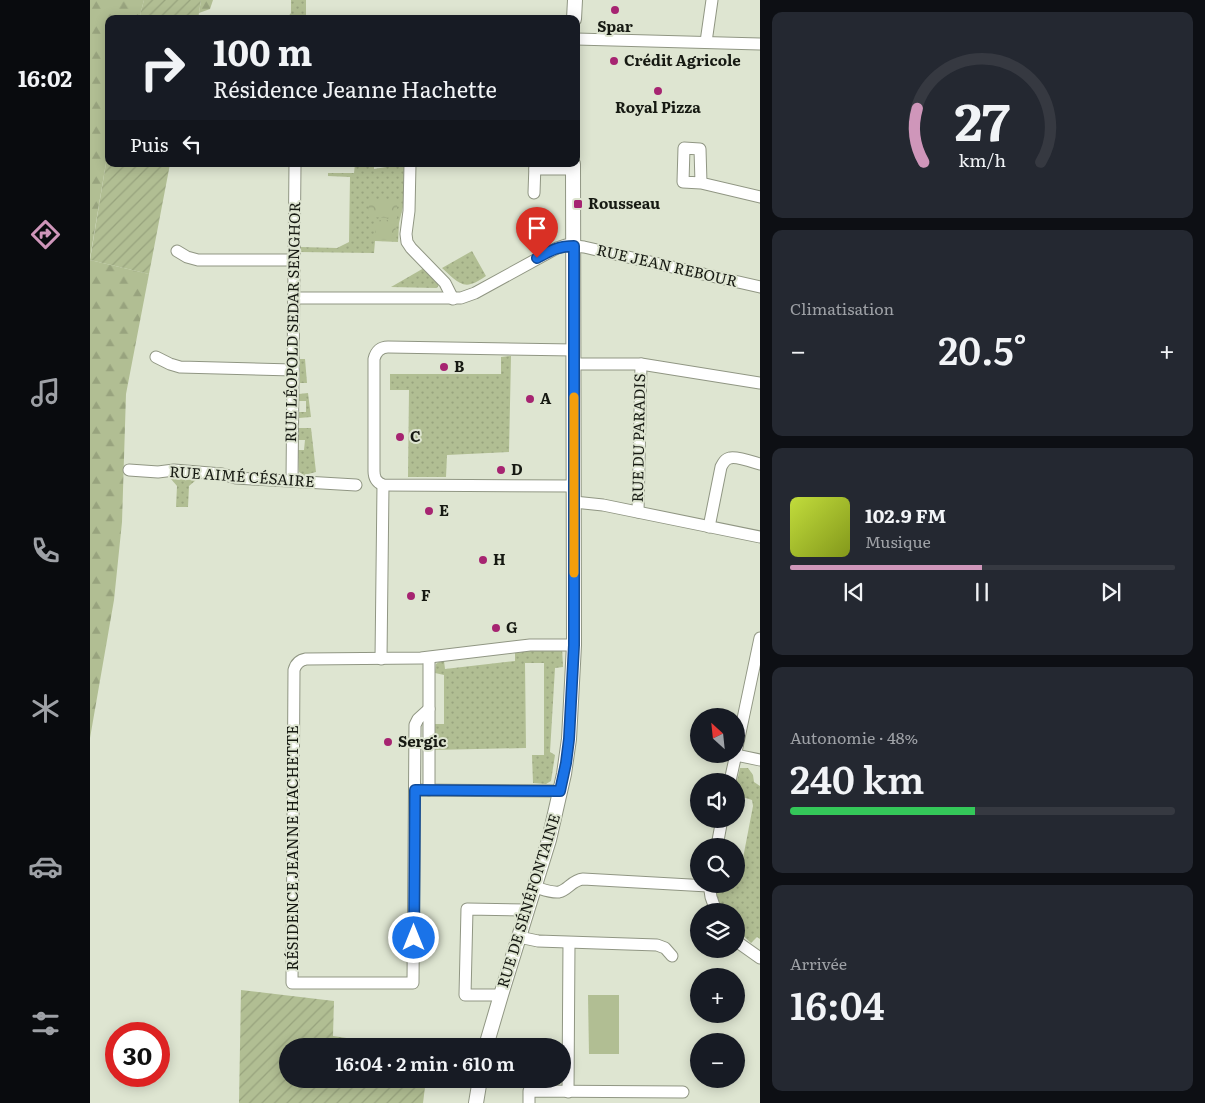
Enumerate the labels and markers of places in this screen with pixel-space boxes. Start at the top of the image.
marker: Spar [609,4,621,16]
place label: Spar [597,14,633,37]
place label: Crédit Agricole [624,48,741,71]
marker: Crédit Agricole [608,55,620,67]
marker: Royal Pizza [652,85,664,97]
place label: Royal Pizza [615,95,701,118]
place label: Rousseau [588,191,660,214]
marker: Rousseau [572,198,584,210]
pin [516,207,558,258]
place label: B [454,354,464,377]
marker: B [438,361,450,373]
place label: A [540,386,552,409]
marker: A [524,393,536,405]
place label: C [410,424,421,447]
marker: C [394,431,406,443]
place label: D [511,457,523,480]
marker: D [495,464,507,476]
place label: E [439,498,449,521]
marker: E [423,505,435,517]
place label: H [493,547,506,570]
marker: H [477,554,489,566]
place label: F [421,583,431,606]
marker: F [405,590,417,602]
place label: G [506,615,518,638]
marker: G [490,622,502,634]
place label: Sergic [398,729,446,752]
marker: Sergic [382,736,394,748]

